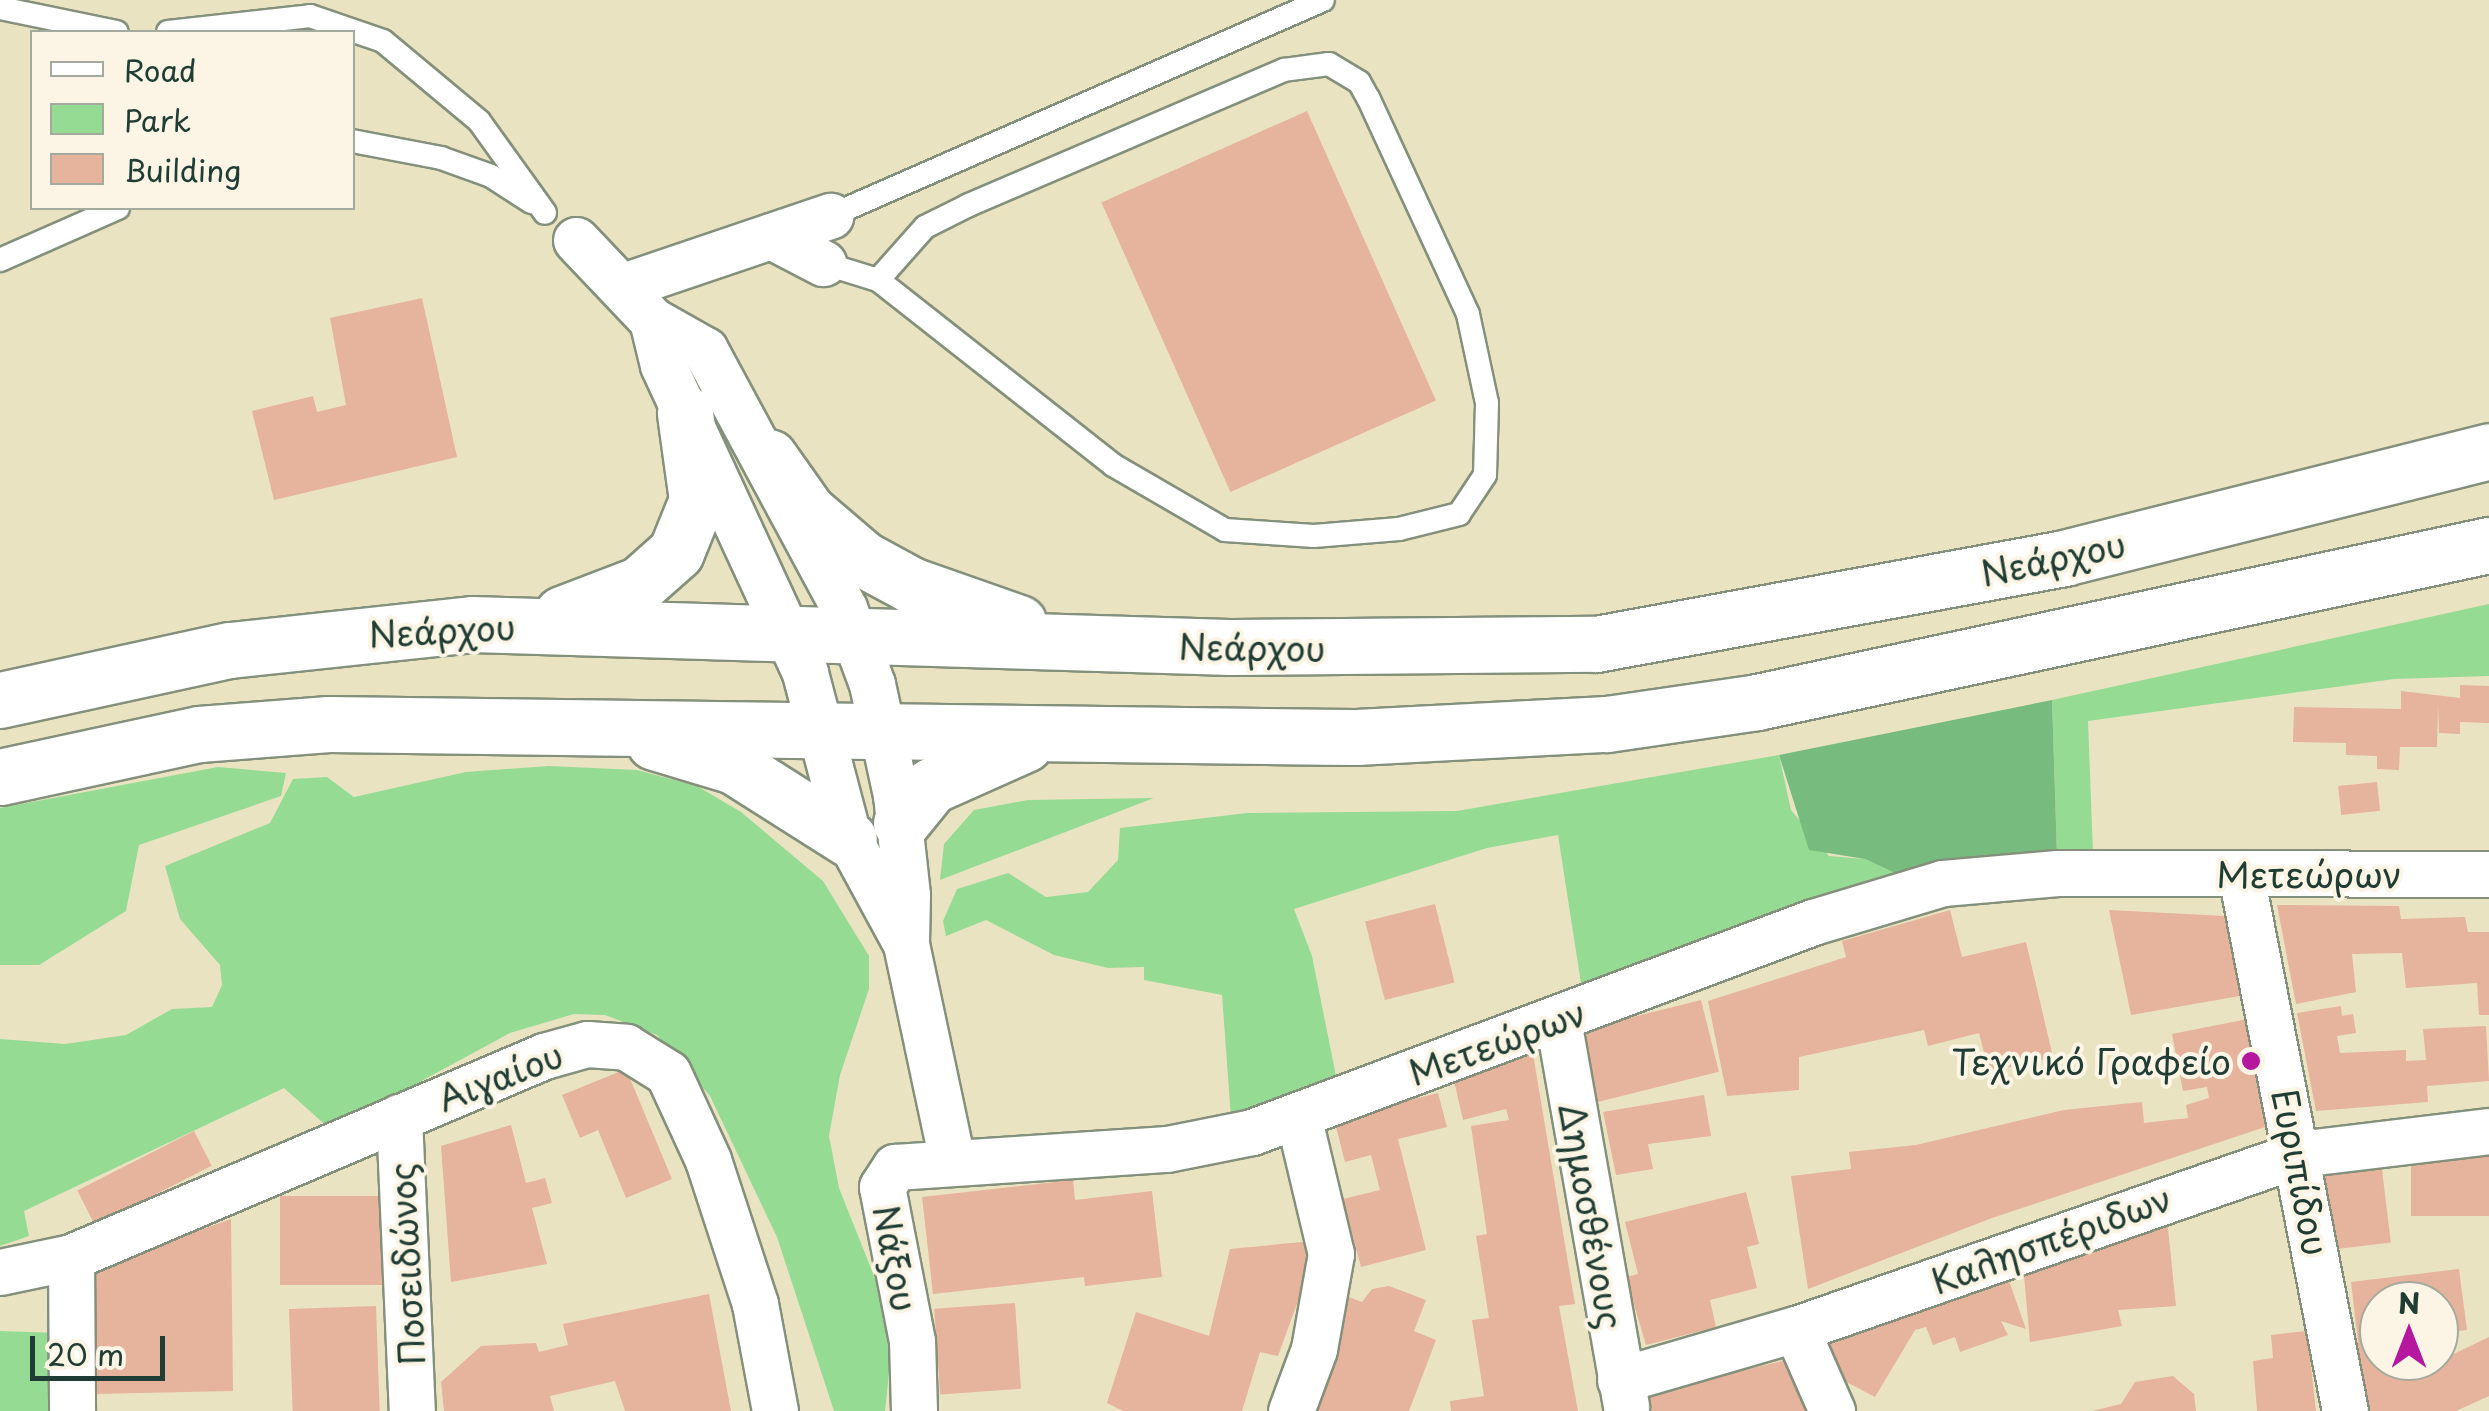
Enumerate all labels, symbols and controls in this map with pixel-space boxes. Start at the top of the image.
legend [30,30,355,210]
text: Road [124,47,197,92]
text: Park [124,97,191,142]
text: Building [124,147,241,192]
street label: Νεάρχου [1977,522,2129,594]
street label: Νεάρχου [368,605,516,655]
street label: Νεάρχου [1178,625,1326,669]
street label: Μετεώρων [2216,853,2402,895]
street label: Μετεώρων [1403,991,1591,1093]
street label: Αιγαίου [431,1033,569,1119]
place label: Τεχνικό Γραφείο [1951,1040,2231,1082]
marker: Τεχνικό Γραφείο [2240,1050,2262,1072]
street label: Ευριπίδου [2264,1085,2338,1259]
street label: Δημοσθένους [1551,1100,1633,1332]
street label: Ποσειδώνος [380,1162,432,1366]
street label: Καλησπέριδων [1925,1176,2177,1302]
street label: Νάξου [865,1201,927,1315]
north arrow [2359,1281,2459,1381]
text: N [2398,1281,2420,1324]
scale bar [35,1316,170,1378]
text: 20 m [47,1331,124,1376]

